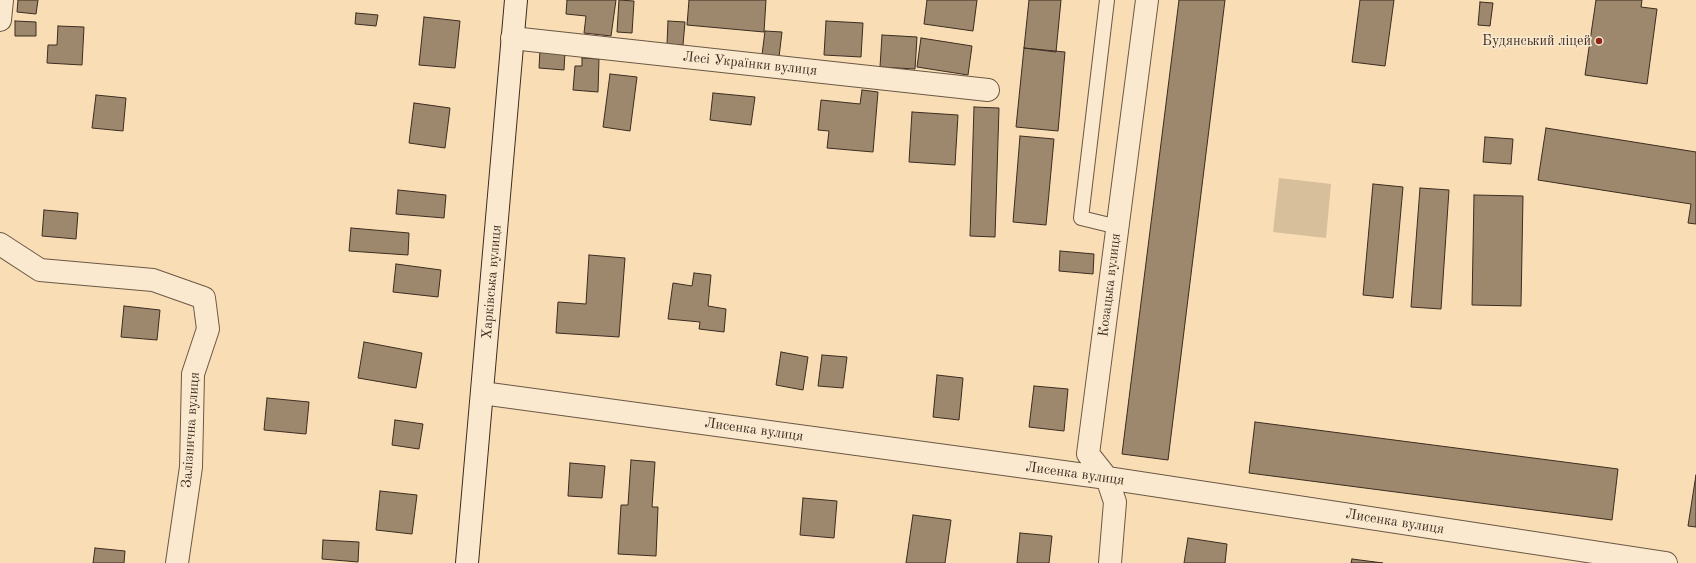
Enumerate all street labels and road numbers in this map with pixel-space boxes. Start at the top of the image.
street label: Лесі Українки вулиця [682,49,818,79]
street label: Харківська вулиця [479,224,505,340]
street label: Козацька вулиця [1095,232,1125,338]
street label: Залізнична вулиця [179,371,203,489]
street label: Лисенка вулиця [704,415,804,445]
street label: Лисенка вулиця [1025,459,1125,489]
street label: Лисенка вулиця [1345,506,1445,538]

